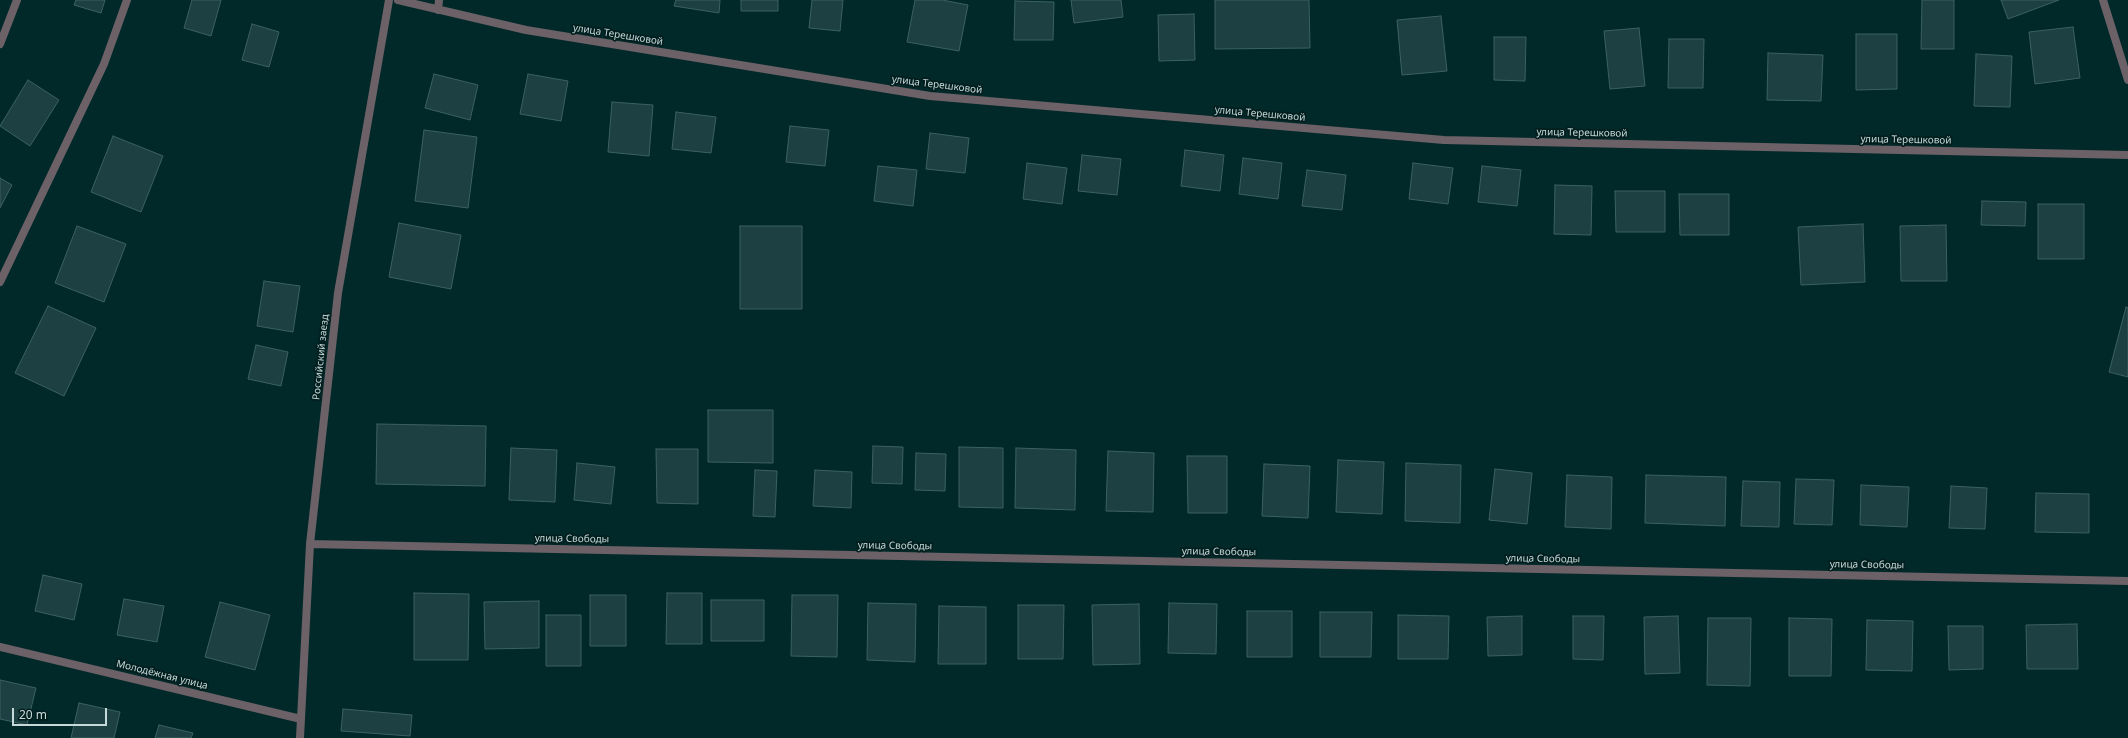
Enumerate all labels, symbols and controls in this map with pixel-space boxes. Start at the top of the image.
street label: улица Терешковой [572,22,664,48]
street label: улица Терешковой [891,74,983,96]
street label: улица Терешковой [1214,104,1306,124]
street label: улица Терешковой [1536,126,1628,140]
street label: улица Терешковой [1860,133,1952,147]
street label: Российский заезд [311,313,331,401]
street label: улица Свободы [535,532,609,546]
street label: улица Свободы [858,539,932,553]
street label: улица Свободы [1182,545,1256,559]
street label: улица Свободы [1506,552,1580,566]
street label: улица Свободы [1830,558,1904,572]
street label: Молодёжная улица [115,658,209,692]
scale bar [14,700,109,726]
text: 20 m [19,706,47,723]

